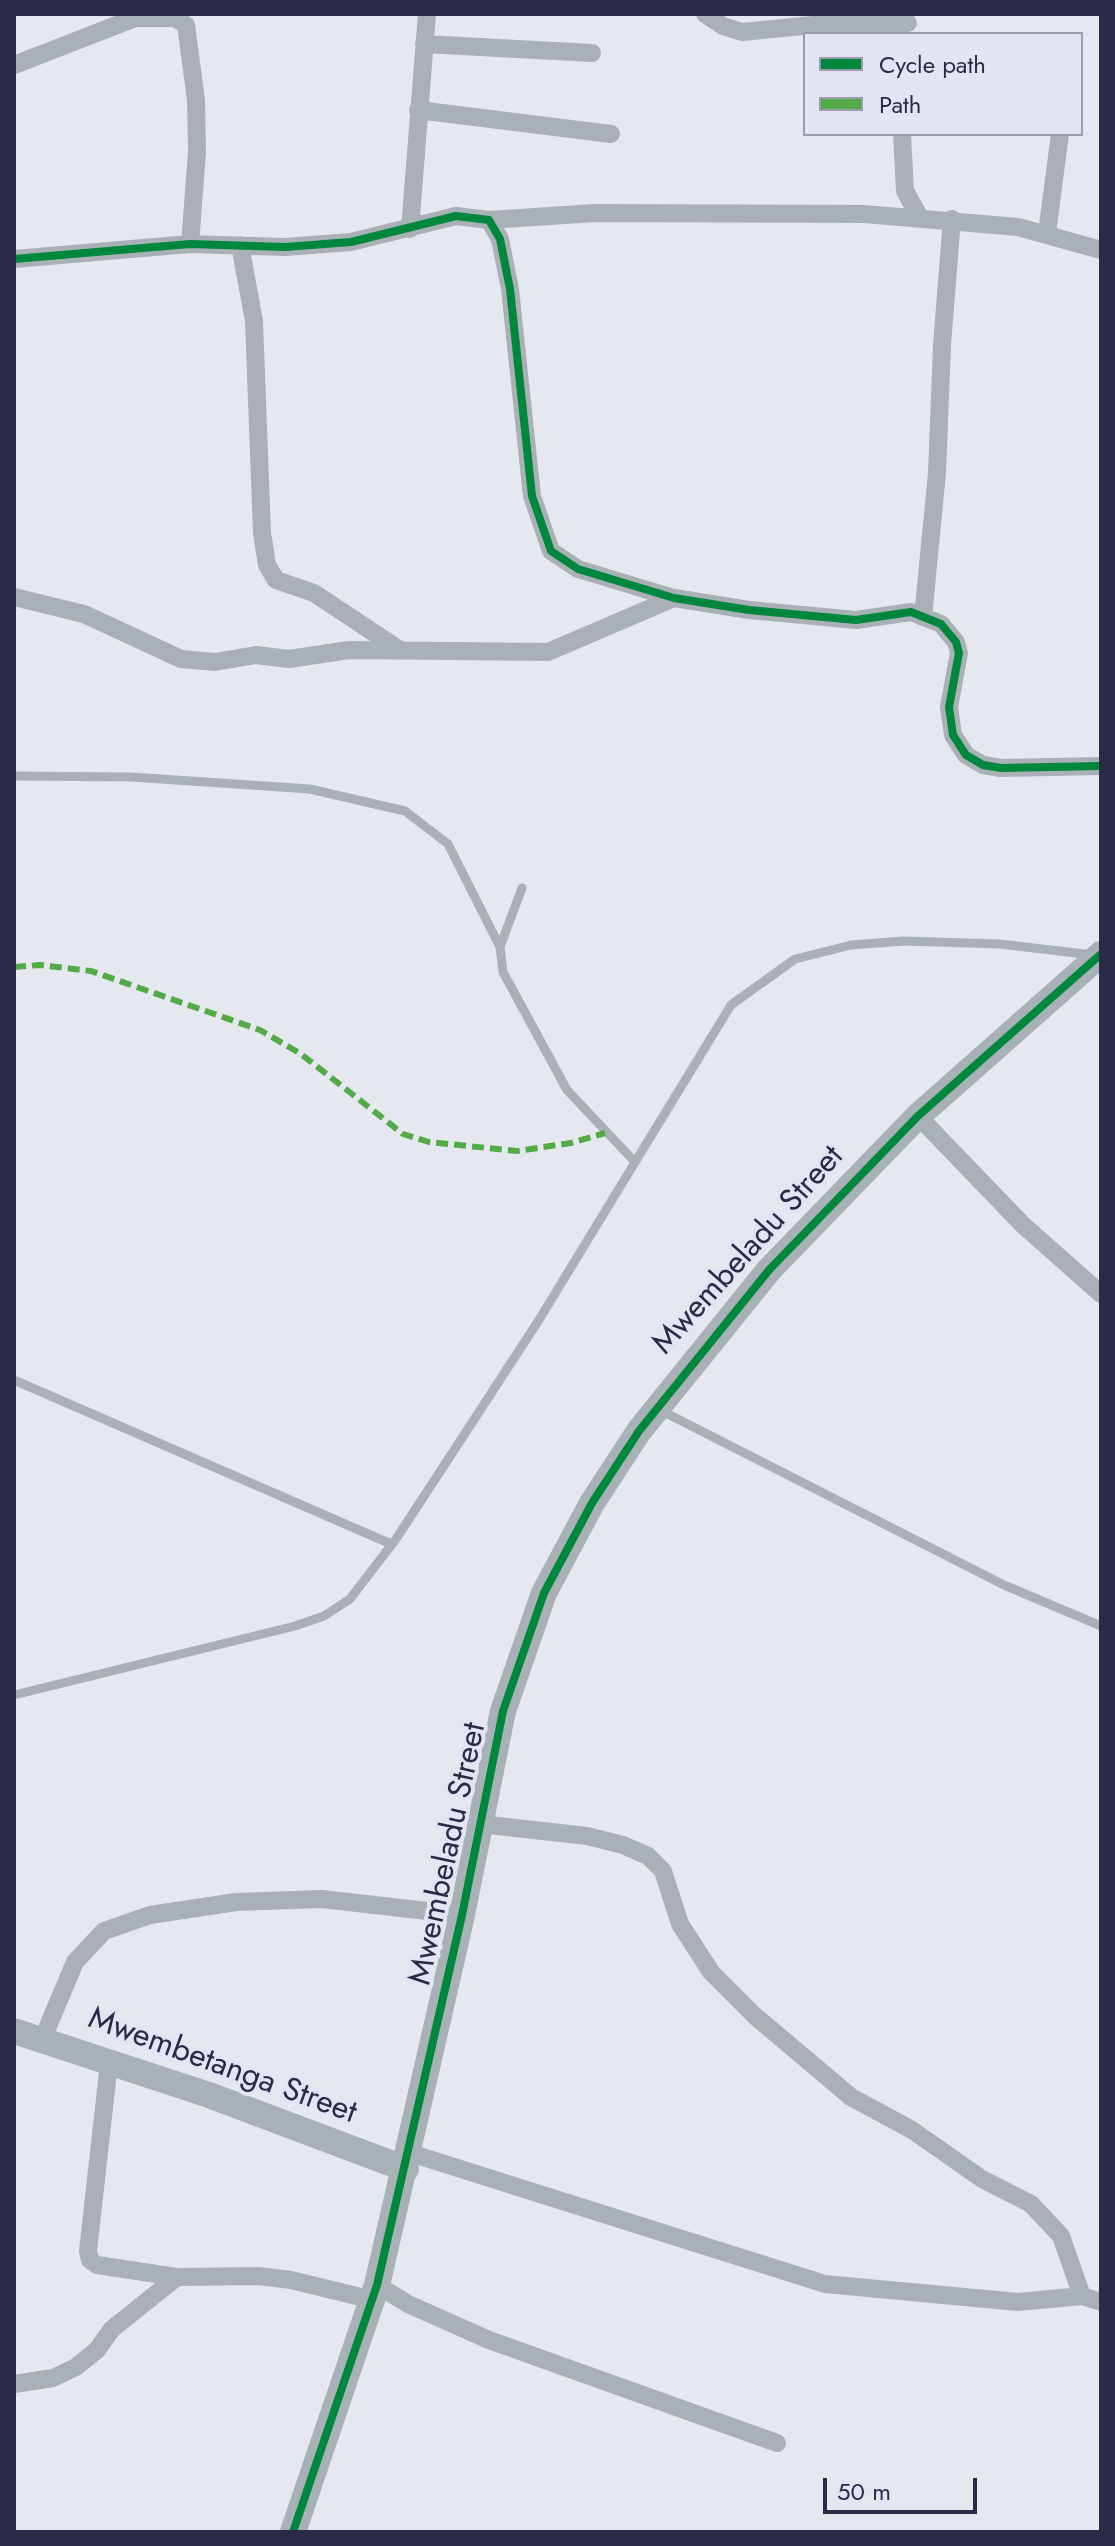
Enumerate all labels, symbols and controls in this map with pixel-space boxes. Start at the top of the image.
legend [803,32,1083,136]
text: Cycle path [879,47,986,82]
text: Path [879,87,921,122]
street label: Mwembeladu Street [645,1139,853,1363]
street label: Mwembeladu Street [402,1719,496,1989]
street label: Mwembetanga Street [83,2001,361,2133]
scale bar [827,2462,981,2512]
text: 50 m [837,2474,891,2509]

